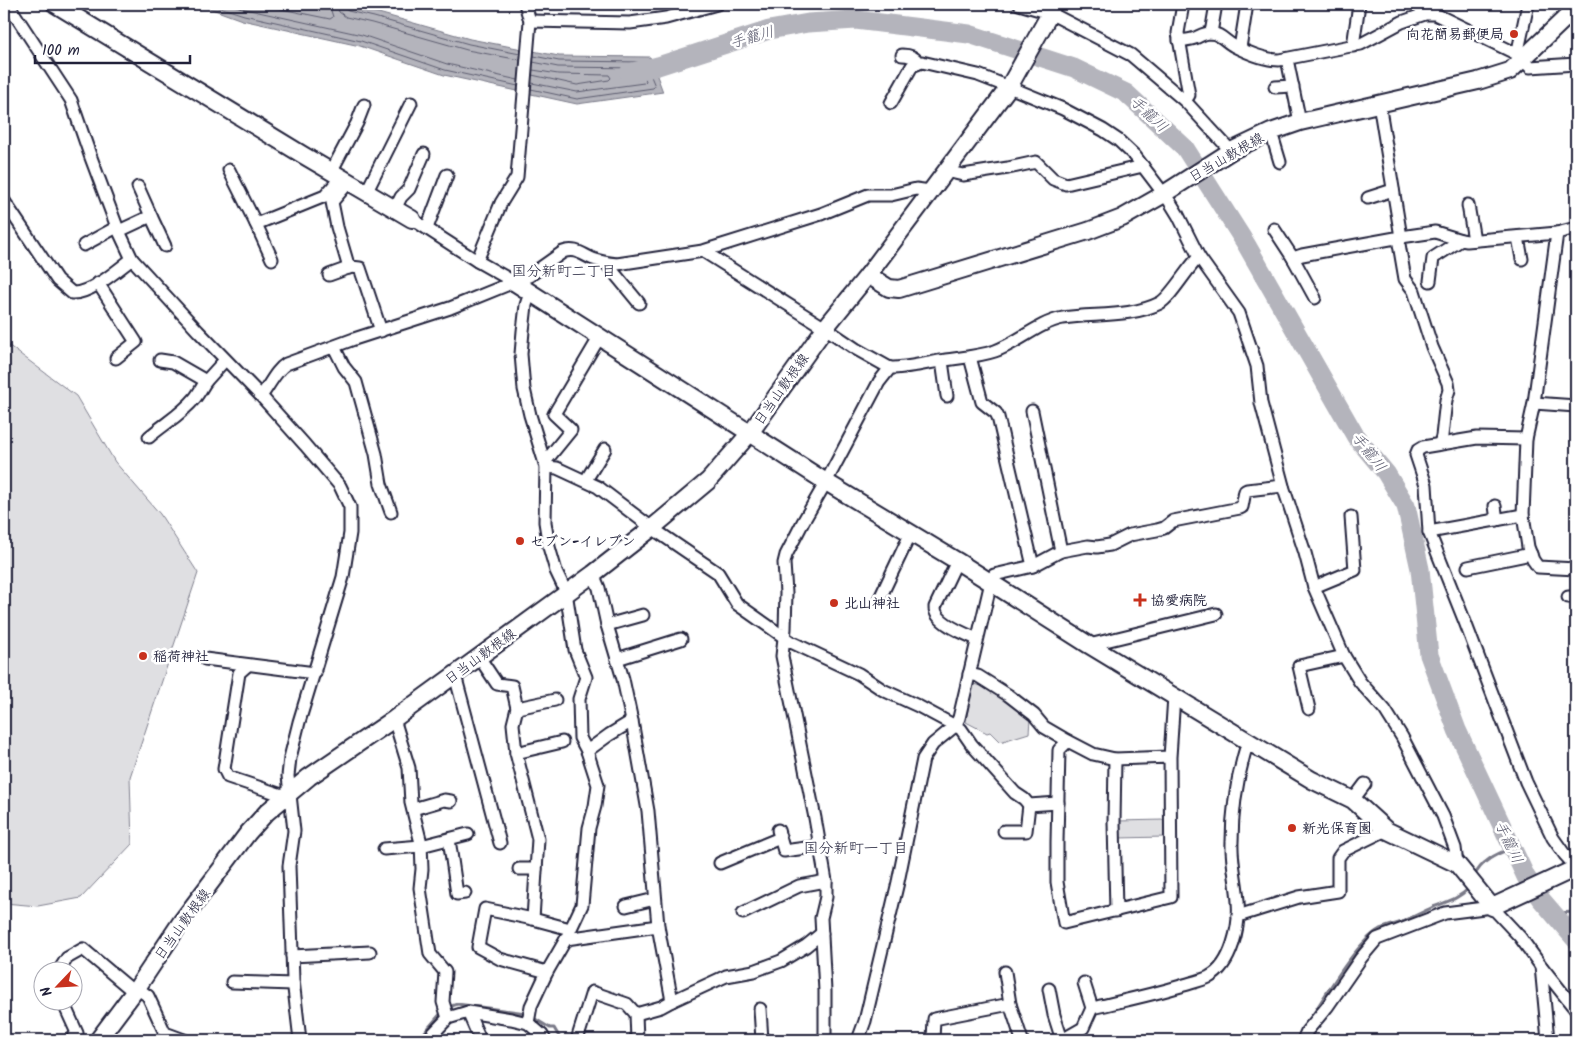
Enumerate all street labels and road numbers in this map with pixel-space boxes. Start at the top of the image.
street label: 日当山敷根線 [1185,127,1268,188]
street label: 日当山敷根線 [749,349,815,430]
street label: 日当山敷根線 [440,623,521,690]
street label: 日当山敷根線 [149,884,216,965]

